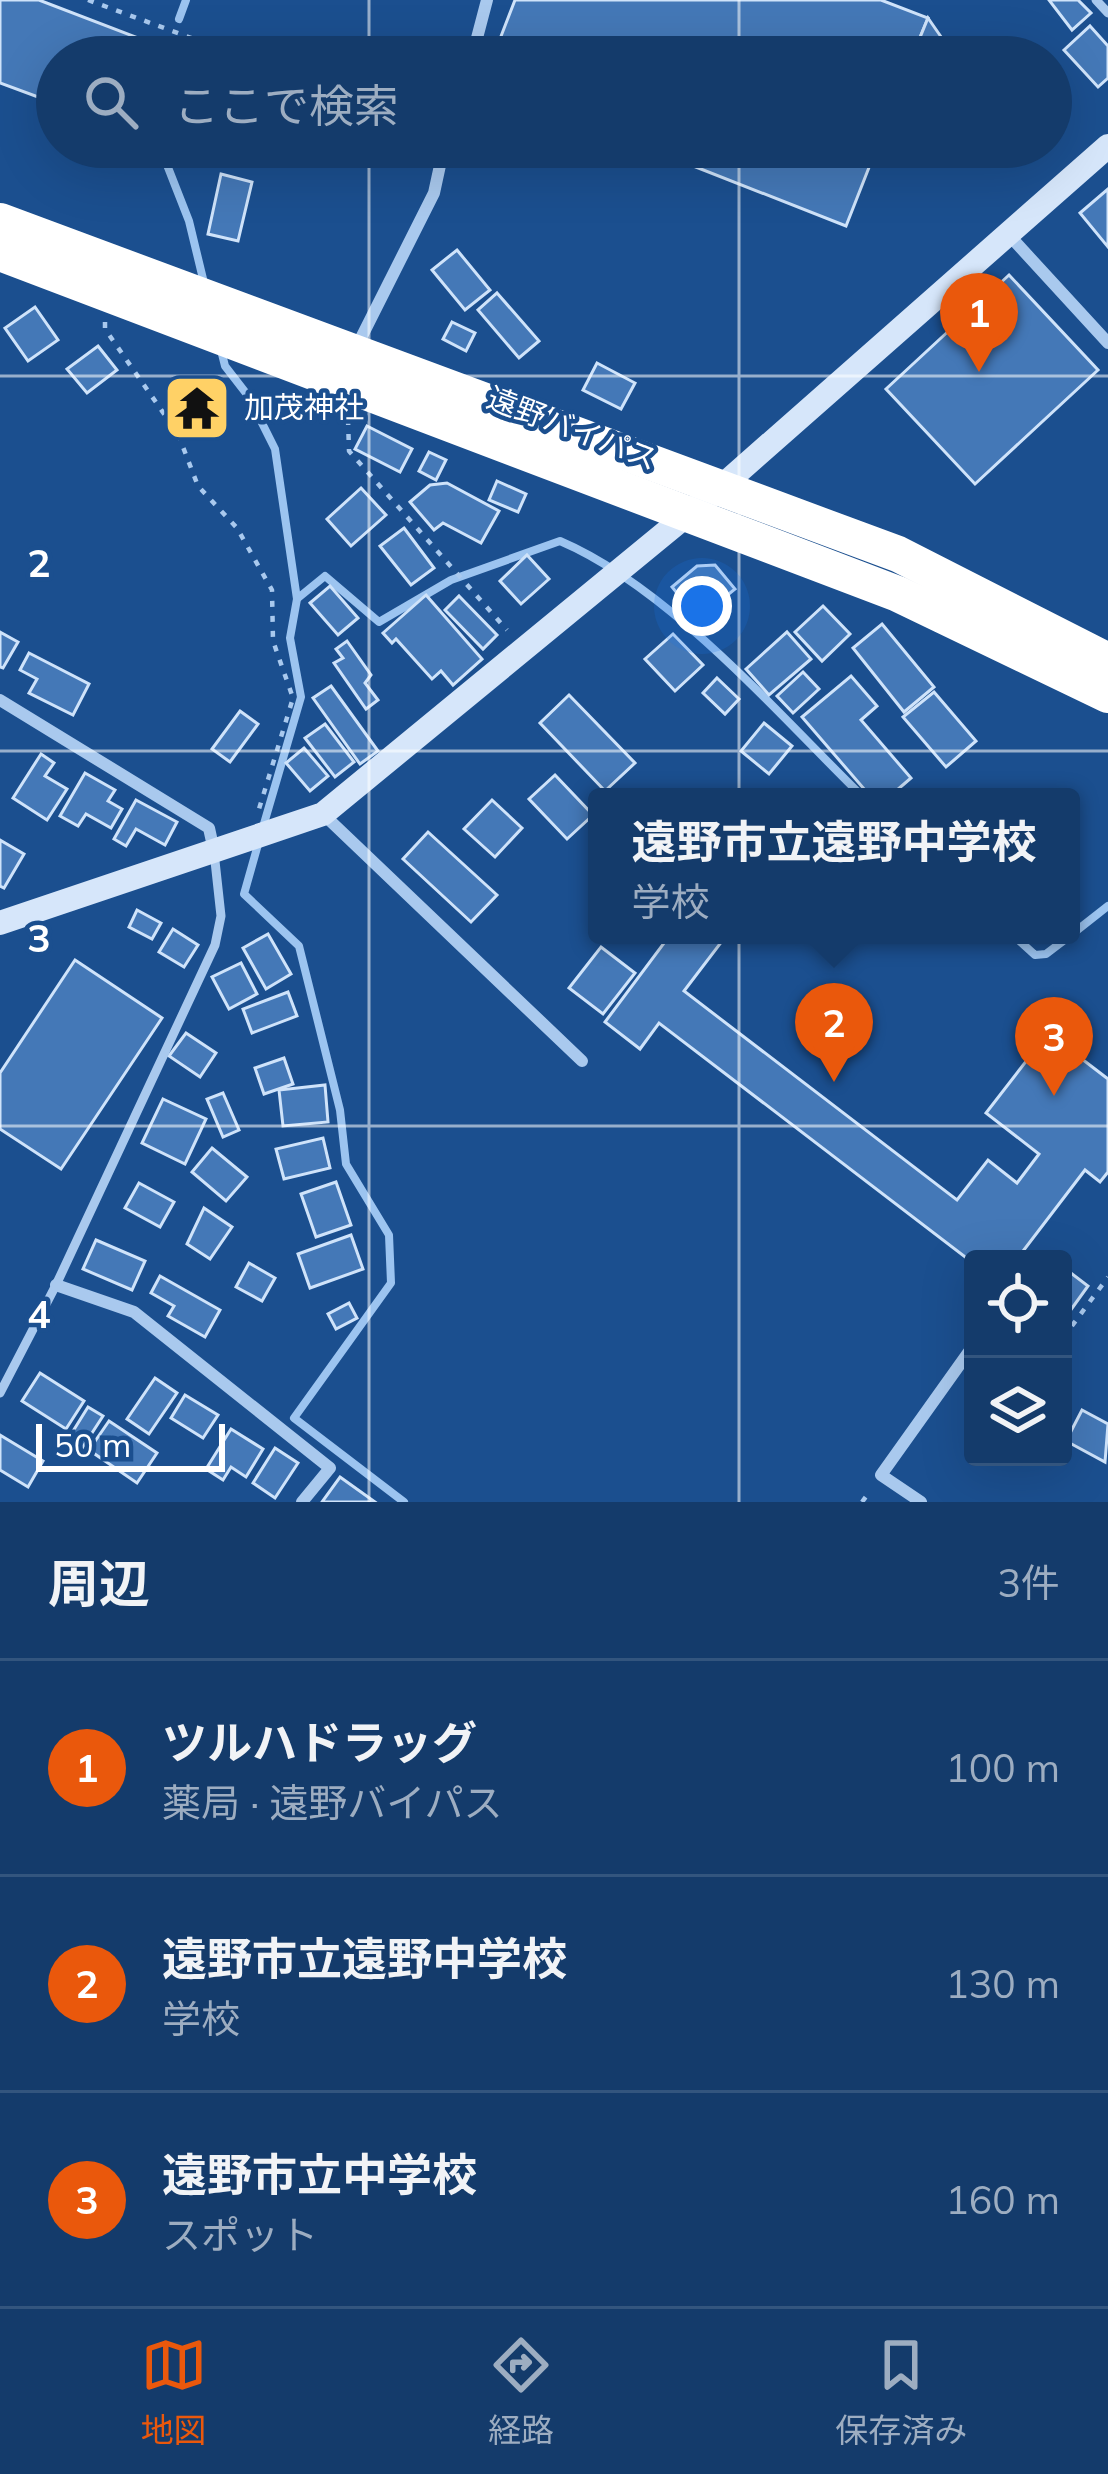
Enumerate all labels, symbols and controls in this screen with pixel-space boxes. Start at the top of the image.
search box [36,36,1072,168]
icon: search [78,69,144,135]
text: ここで検索 [174,77,399,133]
pin: 1 [940,273,1018,372]
temple icon: 加茂神社 [162,373,232,443]
street label: 遠野バイパス [482,378,663,478]
place label: 加茂神社 [244,388,364,426]
text: 2 [27,538,51,587]
your location [672,576,732,636]
popup [588,788,1080,944]
text: 遠野市立遠野中学校 [631,813,1037,869]
text: 学校 [631,877,710,926]
text: 3 [27,913,51,962]
pin: 2 [795,983,873,1082]
pin: 3 [1015,997,1093,1096]
map controls [964,1250,1072,1466]
button: locate [964,1250,1072,1358]
text: 4 [27,1289,51,1338]
button: layers [964,1358,1072,1466]
scale bar [36,1418,225,1471]
text: 50 m [54,1424,131,1465]
text: 周辺 [48,1551,150,1615]
text: 3件 [998,1558,1060,1607]
text: ツルハドラッグ [162,1714,477,1770]
text: 1 [75,1743,99,1792]
text: 100 m [945,1743,1060,1792]
text: 薬局 · 遠野バイパス [162,1778,503,1827]
text: 遠野市立遠野中学校 [162,1930,567,1986]
text: 2 [75,1959,99,2008]
text: 130 m [945,1959,1060,2008]
text: 学校 [162,1994,240,2043]
text: 遠野市立中学校 [162,2146,477,2202]
text: 3 [75,2175,99,2224]
text: 160 m [945,2175,1060,2224]
text: スポット [162,2210,318,2259]
tab: 地図 [141,2332,207,2452]
tab: 経路 [488,2332,554,2452]
tab: 保存済み [835,2332,967,2452]

